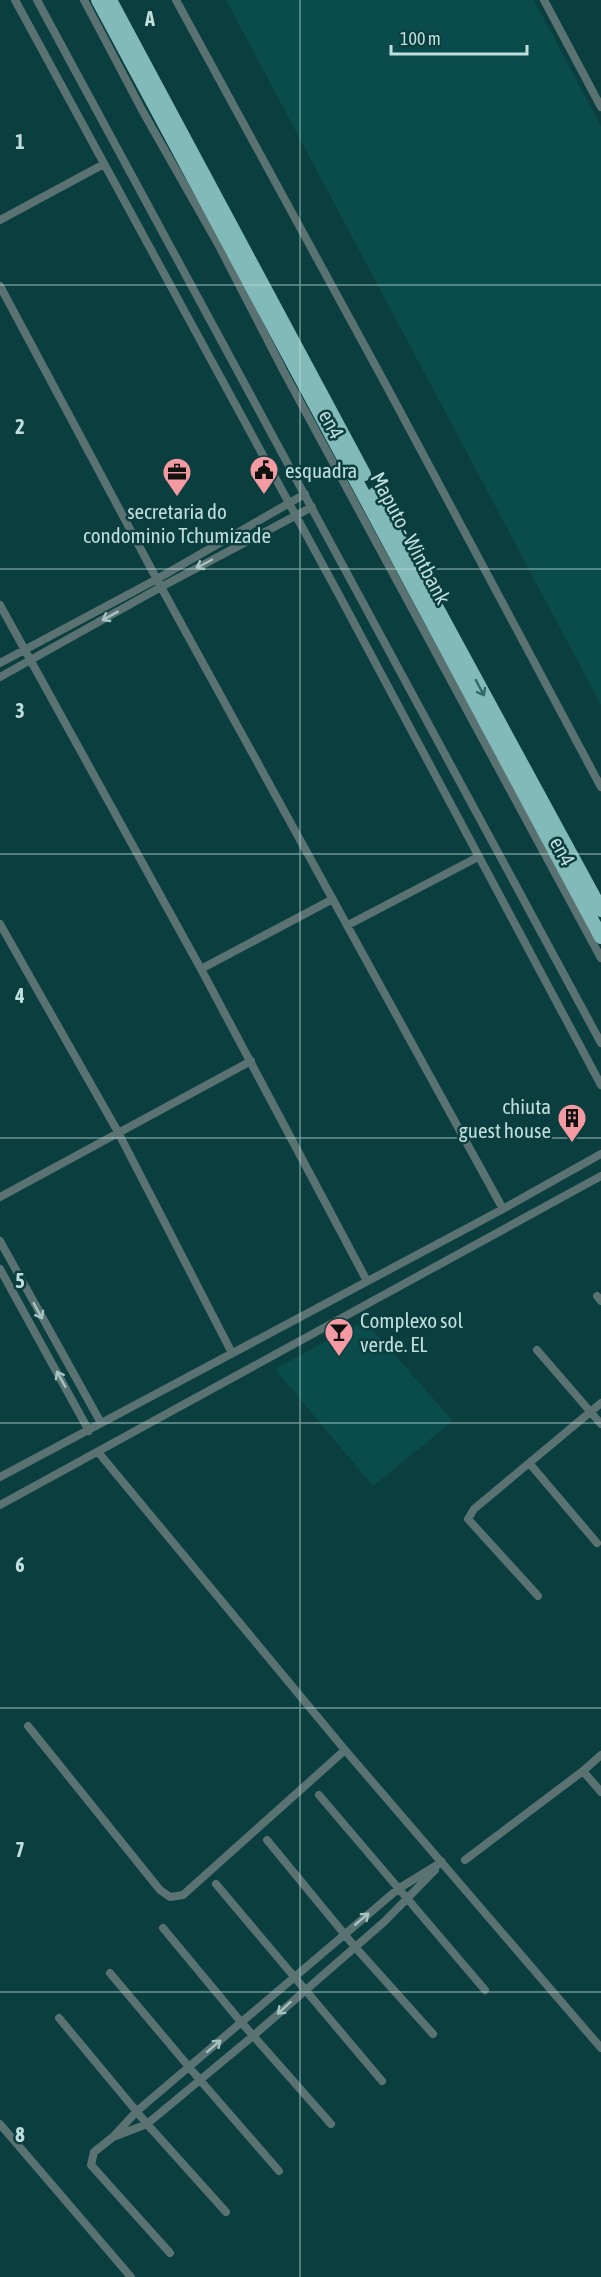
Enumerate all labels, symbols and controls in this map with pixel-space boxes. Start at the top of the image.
text: A [144,7,155,30]
scale bar [391,18,528,56]
text: 100 m [400,28,441,49]
text: 1 [15,130,25,153]
street label: en4 [314,405,350,443]
text: 2 [15,415,25,438]
public building icon: esquadra [248,454,280,496]
office icon: secretaria do condominio Tchumizade [161,456,193,498]
place label: esquadra [285,458,357,482]
street label: Maputo - Wintbank [366,468,456,608]
place label: secretaria do condominio Tchumizade [83,499,271,547]
one-way arrow [196,559,214,570]
one-way arrow [102,610,119,622]
one-way arrow [474,679,486,696]
text: 3 [15,699,25,722]
street label: en4 [545,832,581,870]
text: 4 [14,984,25,1007]
place label: chiuta guest house [459,1094,551,1142]
building icon: chiuta guest house [556,1102,588,1144]
text: 5 [15,1269,25,1292]
one-way arrow [32,1302,44,1319]
place label: Complexo sol verde. EL [360,1308,463,1356]
bar icon: Complexo sol verde. EL [323,1316,355,1358]
one-way arrow [55,1371,66,1389]
text: 6 [15,1553,25,1576]
text: 7 [15,1838,25,1861]
one-way arrow [354,1912,369,1926]
one-way arrow [277,2001,292,2015]
one-way arrow [206,2039,221,2053]
text: 8 [15,2123,25,2146]

